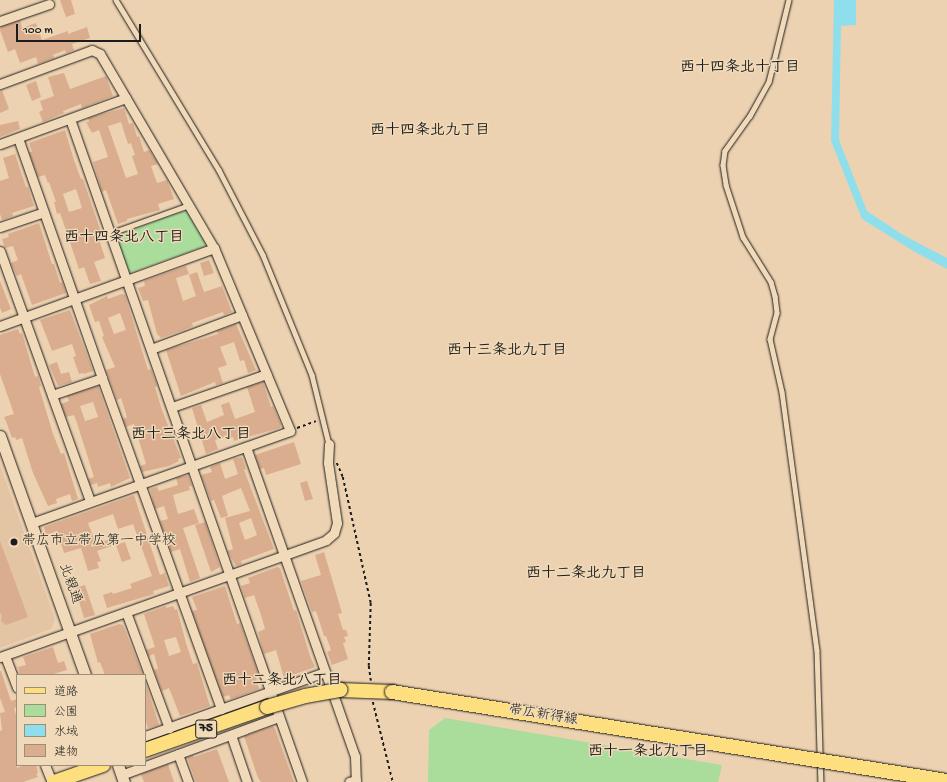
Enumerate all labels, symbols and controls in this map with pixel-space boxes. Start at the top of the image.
scale bar [18,16,143,42]
text: 100 m [23,24,53,38]
district label: 西十四条北十丁目 [680,60,800,78]
district label: 西十四条北九丁目 [370,123,490,141]
district label: 西十四条北八丁目 [64,230,184,248]
district label: 西十三条北九丁目 [447,343,567,361]
district label: 西十三条北八丁目 [131,427,251,445]
place label: 帯広市立帯広第一中学校 [22,534,176,550]
marker: 帯広市立帯広第一中学校 [9,537,19,547]
street label: 北親通 [54,561,84,607]
district label: 西十二条北九丁目 [526,566,646,584]
district label: 西十二条北八丁目 [222,673,342,691]
legend [16,674,146,766]
text: 道路 [54,686,78,700]
street label: 帯広新得線 [507,702,579,730]
text: 公園 [54,706,78,720]
road number: 75 [195,718,217,740]
text: 水域 [54,726,78,740]
district label: 西十一条北九丁目 [588,744,708,762]
text: 建物 [54,746,78,760]

